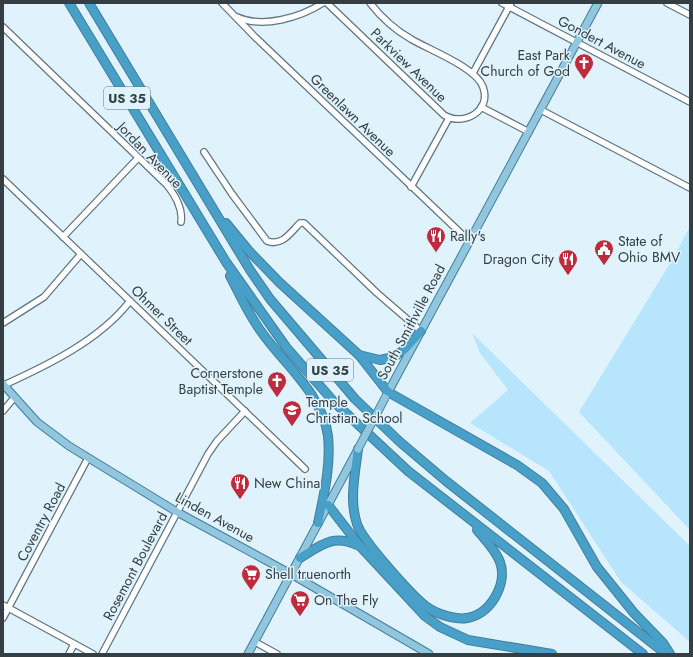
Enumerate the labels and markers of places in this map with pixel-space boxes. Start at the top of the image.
place label: East Park Church of God [481,45,571,81]
church icon: East Park Church of God [573,52,595,80]
restaurant icon: Rally's [425,225,447,253]
place label: Rally's [450,226,486,246]
place label: State of Ohio BMV [618,231,681,267]
public building icon: State of Ohio BMV [593,238,615,266]
restaurant icon: Dragon City [557,248,579,276]
place label: Dragon City [483,249,555,269]
place label: Cornerstone Baptist Temple [179,363,263,399]
church icon: Cornerstone Baptist Temple [266,370,288,398]
place label: Temple Christian School [306,392,403,428]
school or university icon: Temple Christian School [281,399,303,427]
restaurant icon: New China [229,472,251,500]
place label: New China [254,473,320,493]
supermarket icon: Shell truenorth [240,563,262,591]
place label: Shell truenorth [265,564,351,584]
supermarket icon: On The Fly [289,589,311,617]
place label: On The Fly [314,590,379,610]

